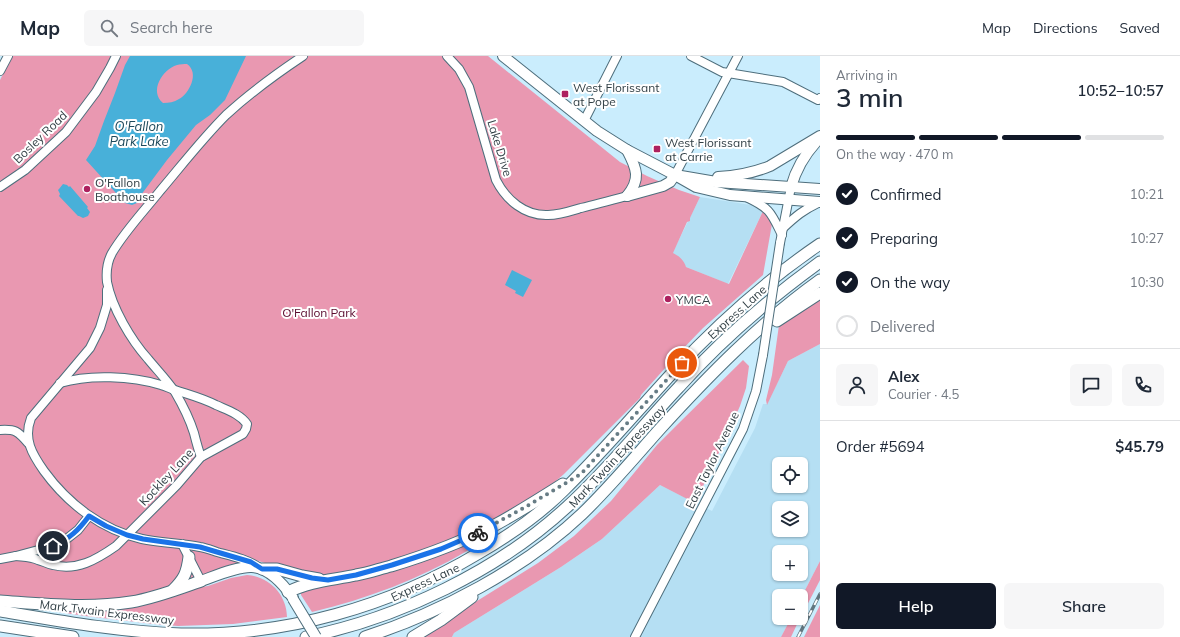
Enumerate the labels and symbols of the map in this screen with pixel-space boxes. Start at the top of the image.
place label: West Florissant at Pope [573,80,659,109]
marker: West Florissant at Pope [560,89,570,99]
street label: Bosley Road [10,108,70,166]
water label: O'Fallon Park Lake [109,118,169,149]
street label: Lake Drive [484,118,516,178]
place label: West Florissant at Carrie [665,135,751,164]
marker: West Florissant at Carrie [652,144,662,154]
place label: O'Fallon Boathouse [95,175,155,204]
marker: O'Fallon Boathouse [82,184,92,194]
street label: Express Lane [705,282,769,342]
place label: YMCA [675,292,711,307]
marker: YMCA [663,294,673,304]
park label: O'Fallon Park [282,305,357,320]
pin [665,346,699,380]
street label: Mark Twain Expressway [565,401,669,511]
street label: East Taylor Avenue [682,409,742,511]
street label: Kockley Lane [136,445,196,509]
courier [458,513,498,553]
pin [36,529,70,563]
street label: Express Lane [388,560,462,604]
street label: Mark Twain Expressway [39,596,176,628]

